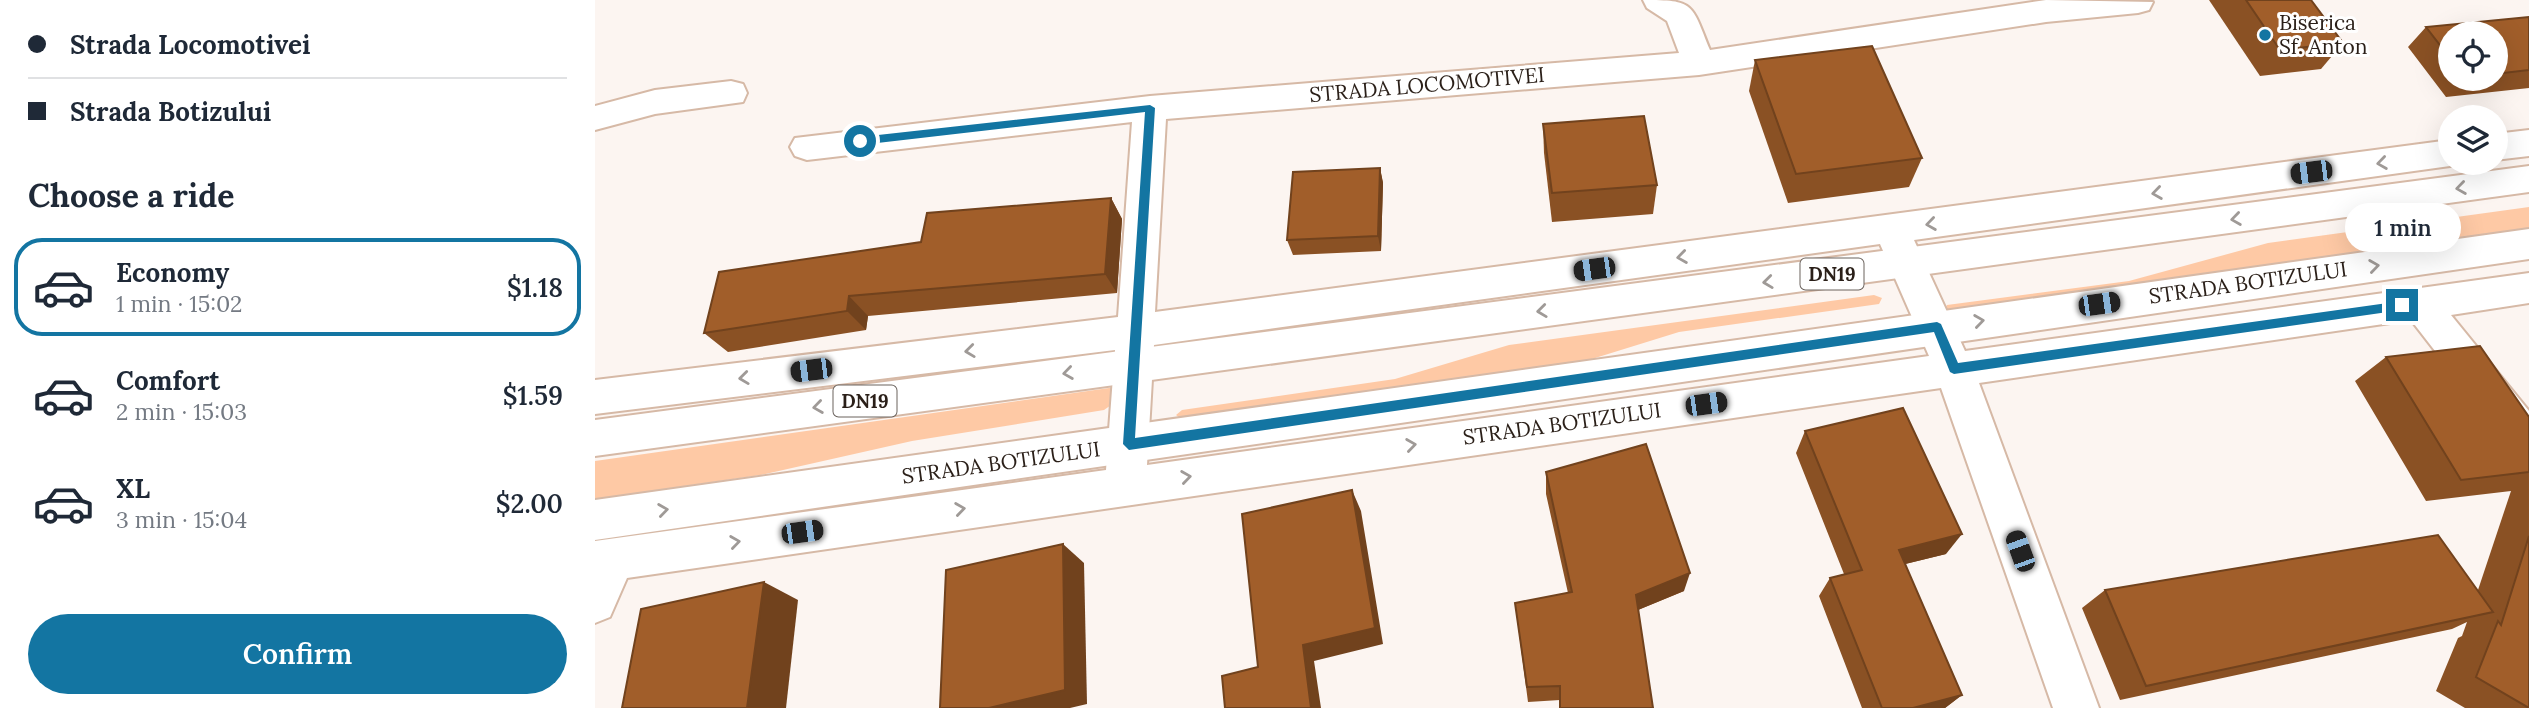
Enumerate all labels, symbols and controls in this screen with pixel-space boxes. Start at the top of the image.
place label: Biserica Sf. Anton [2279,9,2368,60]
map controls [2438,21,2508,175]
button: locate [2438,21,2508,91]
marker: Biserica Sf. Anton [2257,27,2273,43]
text: Strada Locomotivei [70,28,311,61]
street label: STRADA LOCOMOTIVEI [1308,61,1546,108]
text: Strada Botizului [70,95,271,128]
button: layers [2438,105,2508,175]
route start [844,125,876,157]
one-way arrow [2377,155,2388,170]
car [2289,159,2334,185]
text: Choose a ride [28,175,235,216]
one-way arrow [2456,181,2467,196]
one-way arrow [2151,185,2163,200]
callout: 1 min [2344,204,2460,252]
one-way arrow [2230,211,2242,226]
text: 1 min [2374,213,2432,242]
one-way arrow [1926,216,1937,231]
one-way arrow [1676,250,1688,265]
street label: STRADA BOTIZULUI [2147,255,2349,310]
icon: car [32,256,95,319]
text: Economy [116,256,229,289]
car [1572,256,1617,282]
road number: DN19 [1801,258,1863,290]
one-way arrow [2368,258,2380,273]
text: $1.18 [507,271,563,304]
one-way arrow [1762,274,1774,289]
text: 1 min · 15:02 [116,289,242,318]
route end [2386,289,2418,321]
car [2077,291,2122,317]
one-way arrow [1536,304,1548,319]
one-way arrow [1973,314,1985,329]
one-way arrow [964,344,976,359]
car [789,357,834,383]
icon: car [32,364,95,427]
text: Comfort [116,364,220,397]
one-way arrow [1062,366,1073,381]
one-way arrow [738,371,750,386]
text: $1.59 [503,379,563,412]
road number: DN19 [833,386,897,416]
car [1684,391,1729,417]
street label: STRADA BOTIZULUI [1461,396,1663,451]
text: 2 min · 15:03 [116,397,247,426]
one-way arrow [812,400,824,415]
street label: STRADA BOTIZULUI [900,435,1102,490]
one-way arrow [1405,438,1417,453]
one-way arrow [1180,470,1192,485]
icon: car [32,472,95,535]
text: XL [116,472,150,505]
text: $2.00 [496,487,563,520]
one-way arrow [955,502,966,517]
one-way arrow [657,503,668,518]
text: 3 min · 15:04 [116,505,247,534]
car [780,519,825,545]
car [2003,528,2038,574]
one-way arrow [729,534,741,549]
button: Confirm [28,614,567,694]

